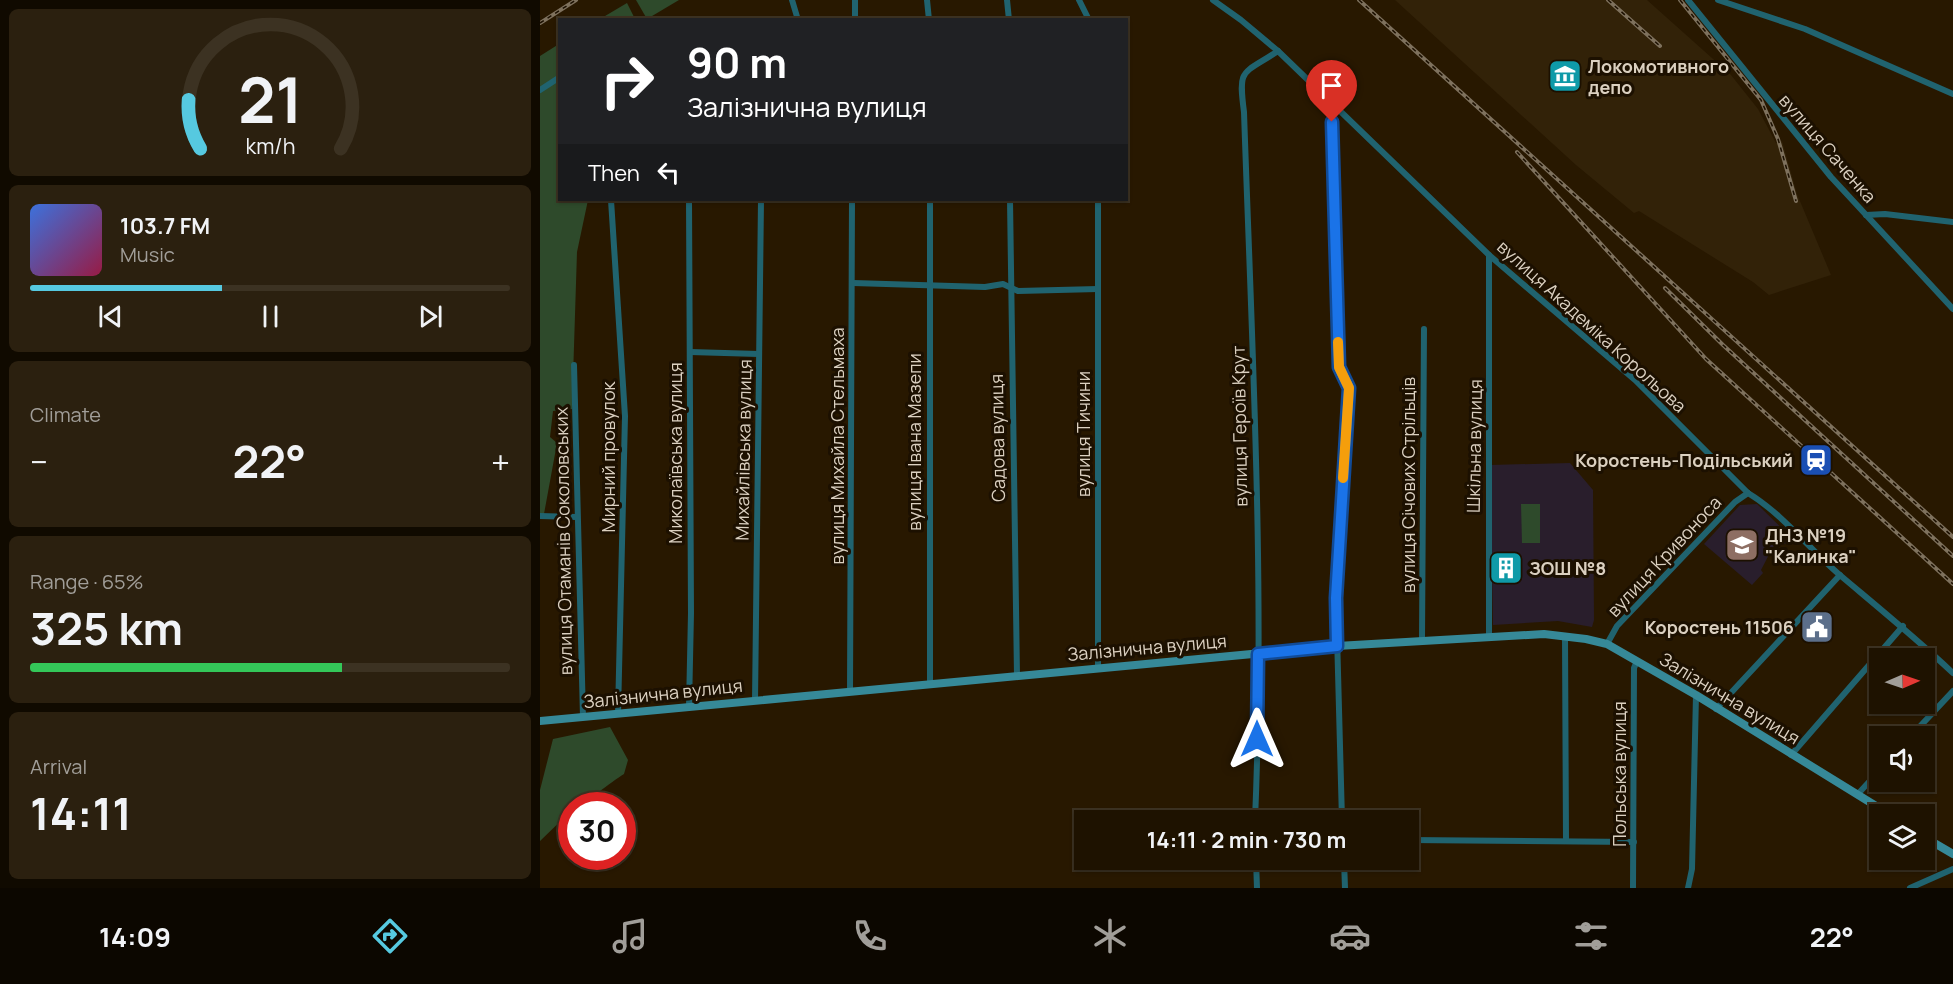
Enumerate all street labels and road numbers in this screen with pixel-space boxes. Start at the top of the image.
street label: вулиця Саченка [1774,89,1882,207]
street label: вулиця Академіка Корольова [1492,235,1692,417]
street label: вулиця Михайла Стельмаха [825,328,849,564]
street label: вулиця Героїв Крут [1226,345,1252,507]
street label: вулиця Івана Мазепи [902,353,926,531]
street label: Михайлівська вулиця [729,359,757,541]
street label: Миколаївська вулиця [663,362,687,544]
street label: вулиця Тичини [1071,371,1095,497]
street label: Садова вулиця [984,374,1010,502]
street label: вулиця Січових Стрільців [1396,377,1420,593]
street label: Шкільна вулиця [1461,379,1487,513]
street label: Мирний провулок [596,380,620,533]
street label: вулиця Отаманів Соколовських [549,406,577,675]
street label: вулиця Кривоноса [1602,490,1726,622]
street label: Залізнична вулиця [1066,628,1228,666]
street label: Залізнична вулиця [1655,647,1805,749]
street label: Залізнична вулиця [582,673,744,713]
street label: Польська вулиця [1607,701,1631,847]

